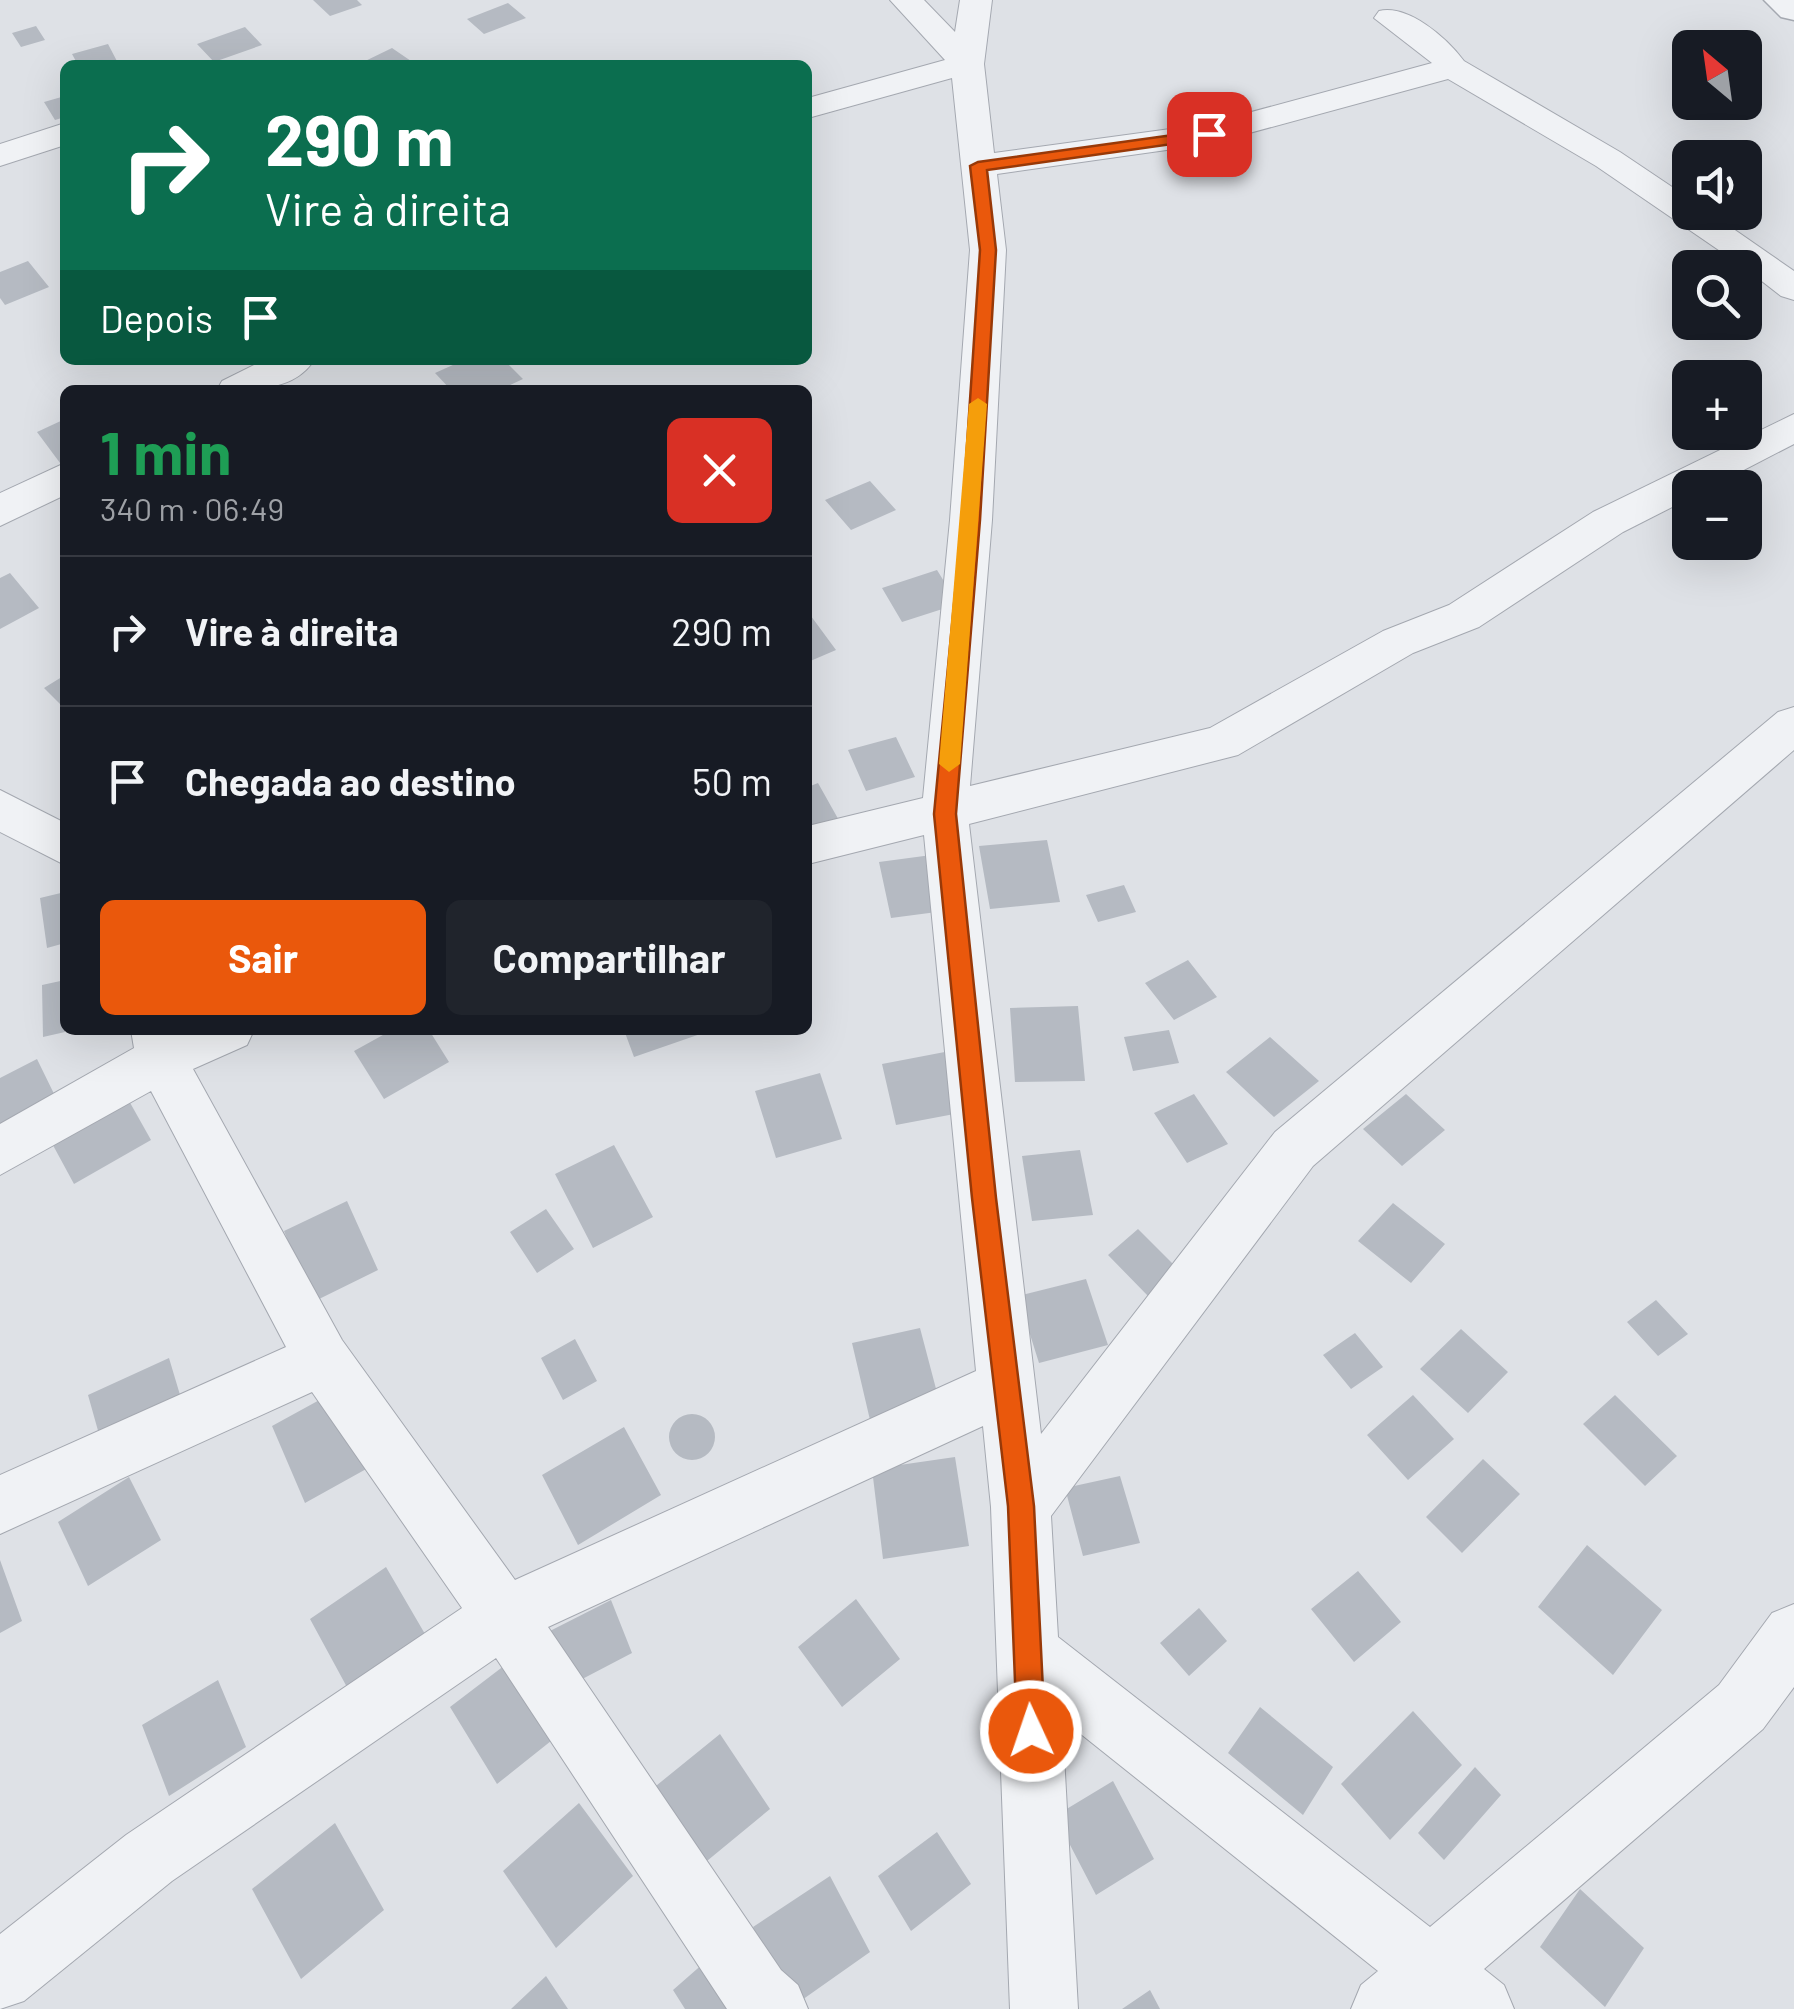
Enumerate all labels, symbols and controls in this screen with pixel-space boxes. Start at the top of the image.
north arrow [1672,30,1762,120]
map controls [1672,30,1762,560]
pin [1167,92,1252,177]
text: 290 m [265,96,454,180]
icon: right [100,100,230,230]
icon: arrive [1182,107,1237,162]
button: sound [1672,140,1762,230]
text: Vire à direita [265,181,511,235]
button: search [1672,250,1762,340]
icon: arrive [233,290,288,345]
text: Depois [100,295,213,341]
button: + [1672,360,1762,450]
text: 1 min [100,415,231,487]
button: close [667,418,772,523]
button: − [1672,470,1762,560]
text: 340 m · 06:49 [100,489,284,527]
icon: right [100,604,155,659]
text: Vire à direita [185,608,399,654]
text: 290 m [671,608,772,654]
icon: arrive [100,754,155,809]
text: Chegada ao destino [185,758,516,804]
text: 50 m [692,758,772,804]
button: Sair [100,900,426,1015]
button: Compartilhar [446,900,772,1015]
position arrow [979,1679,1083,1783]

